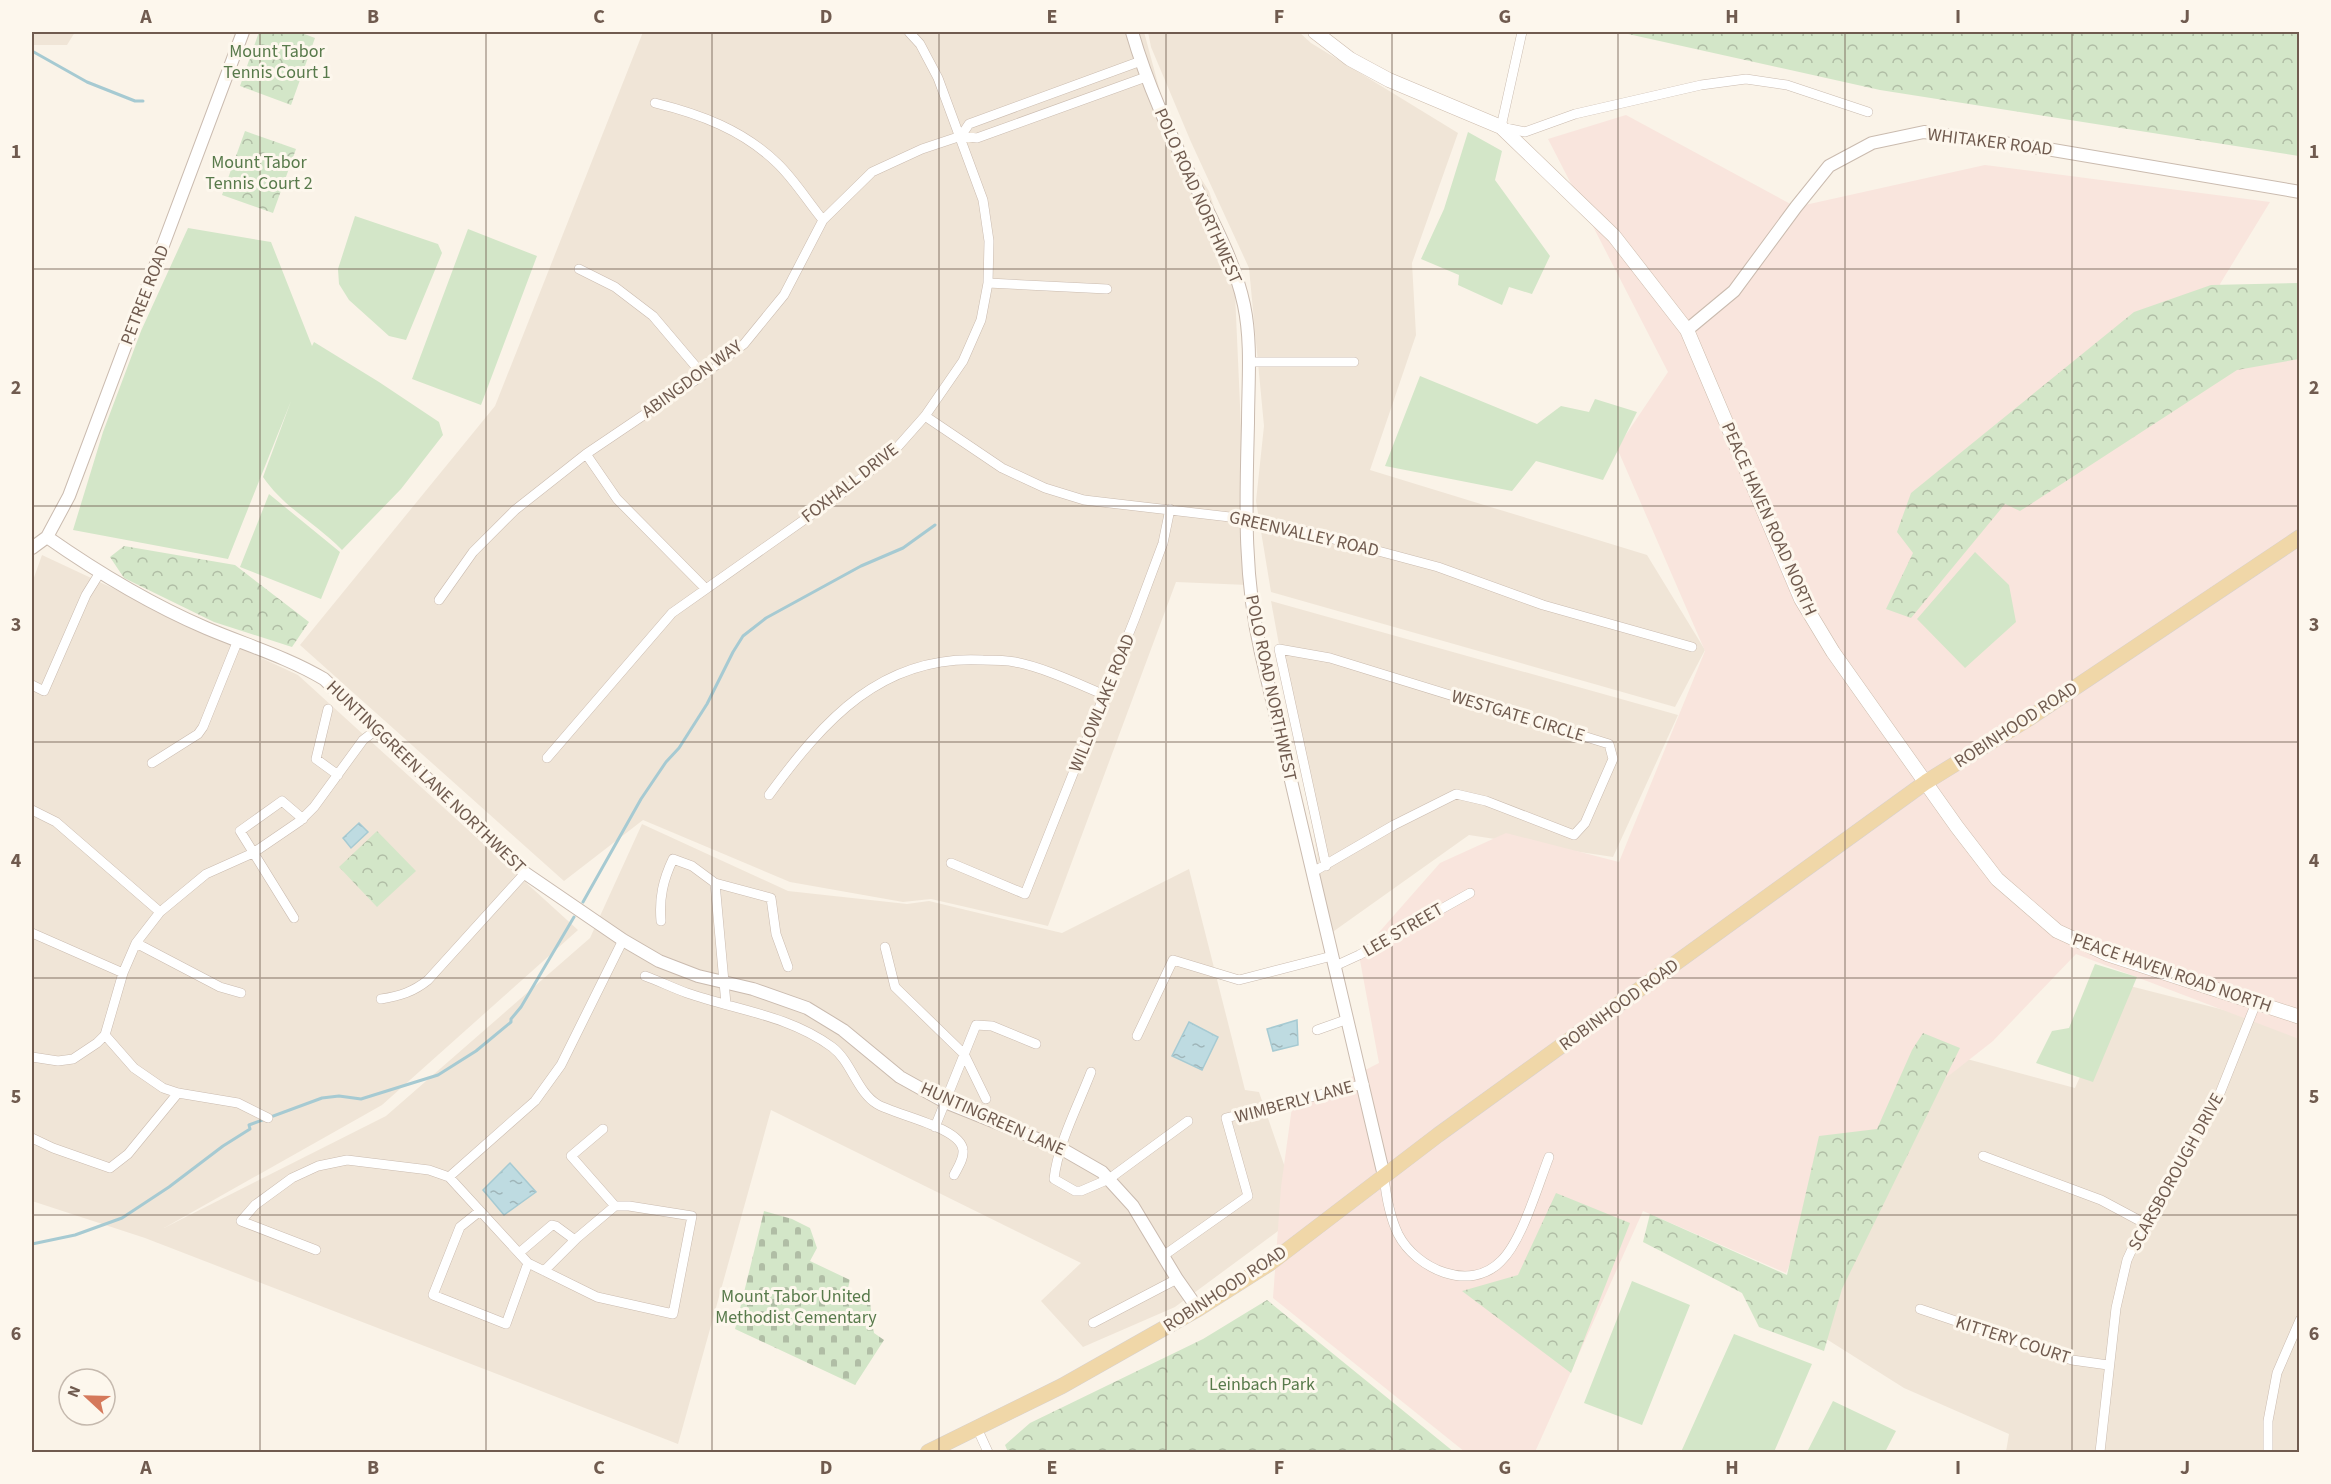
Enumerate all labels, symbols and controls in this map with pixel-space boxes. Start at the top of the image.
text: A [139,3,152,31]
text: B [367,3,379,31]
text: C [593,3,605,31]
text: D [820,3,832,31]
text: E [1047,3,1057,31]
text: F [1274,3,1284,31]
text: G [1499,3,1511,31]
text: H [1725,3,1739,31]
text: I [1955,3,1961,31]
text: J [2180,3,2190,31]
park label: Mount Tabor Tennis Court 1 [223,39,331,85]
street label: POLO ROAD NORTHWEST [1148,104,1248,288]
street label: WHITAKER ROAD [1926,122,2054,162]
text: 1 [11,138,21,166]
text: 1 [2309,138,2319,166]
park label: Mount Tabor Tennis Court 2 [205,150,313,196]
street label: PETREE ROAD [115,242,175,348]
street label: ABINGDON WAY [637,334,748,424]
text: 2 [11,374,21,402]
text: 2 [2309,374,2319,402]
street label: PEACE HAVEN ROAD NORTH [1715,418,1823,620]
street label: FOXHALL DRIVE [796,437,904,529]
street label: GREENVALLEY ROAD [1227,505,1381,563]
street label: POLO ROAD NORTHWEST [1239,593,1303,784]
text: 3 [11,611,21,639]
text: 3 [2309,611,2319,639]
street label: WILLOWLAKE ROAD [1063,630,1141,776]
street label: HUNTINGGREEN LANE NORTHWEST [321,675,532,879]
street label: ROBINHOOD ROAD [1950,676,2082,774]
street label: WESTGATE CIRCLE [1448,684,1588,748]
text: 4 [11,847,22,875]
text: 4 [2309,847,2320,875]
street label: LEE STREET [1358,897,1448,963]
street label: PEACE HAVEN ROAD NORTH [2069,927,2275,1019]
street label: ROBINHOOD ROAD [1554,953,1684,1057]
street label: WIMBERLY LANE [1232,1074,1356,1130]
street label: HUNTINGREEN LANE [917,1076,1069,1162]
text: 5 [11,1083,21,1111]
text: 5 [2309,1083,2319,1111]
street label: SCARSBOROUGH DRIVE [2122,1089,2230,1255]
street label: ROBINHOOD ROAD [1159,1240,1291,1338]
park label: Mount Tabor United Methodist Cementary [715,1284,877,1330]
street label: KITTERY COURT [1952,1310,2074,1370]
text: 6 [11,1320,21,1348]
text: 6 [2309,1320,2319,1348]
north arrow [57,1367,117,1427]
park label: Leinbach Park [1209,1372,1315,1397]
text: N [62,1383,86,1401]
text: A [139,1454,152,1482]
text: B [367,1454,379,1482]
text: C [593,1454,605,1482]
text: D [820,1454,832,1482]
text: E [1047,1454,1057,1482]
text: F [1274,1454,1284,1482]
text: G [1499,1454,1511,1482]
text: H [1725,1454,1739,1482]
text: I [1955,1454,1961,1482]
text: J [2180,1454,2190,1482]

